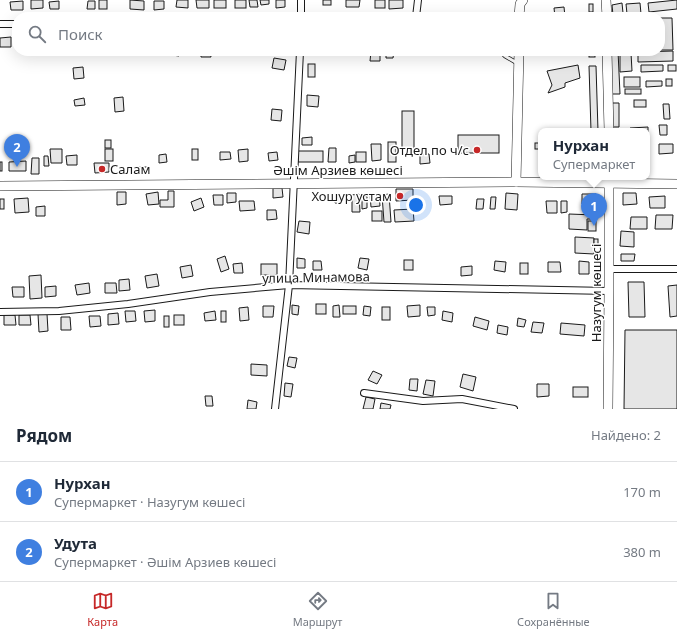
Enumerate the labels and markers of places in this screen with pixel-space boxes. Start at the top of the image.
pin: 2 [4,134,30,167]
place label: Отдел по ч/с [390,141,469,159]
marker: Отдел по ч/с [472,145,482,155]
place label: Салам [110,160,150,178]
marker: Салам [97,164,107,174]
place label: Хошур устам [311,187,392,205]
marker: Хошур устам [395,191,405,201]
pin: 1 [581,193,607,226]

